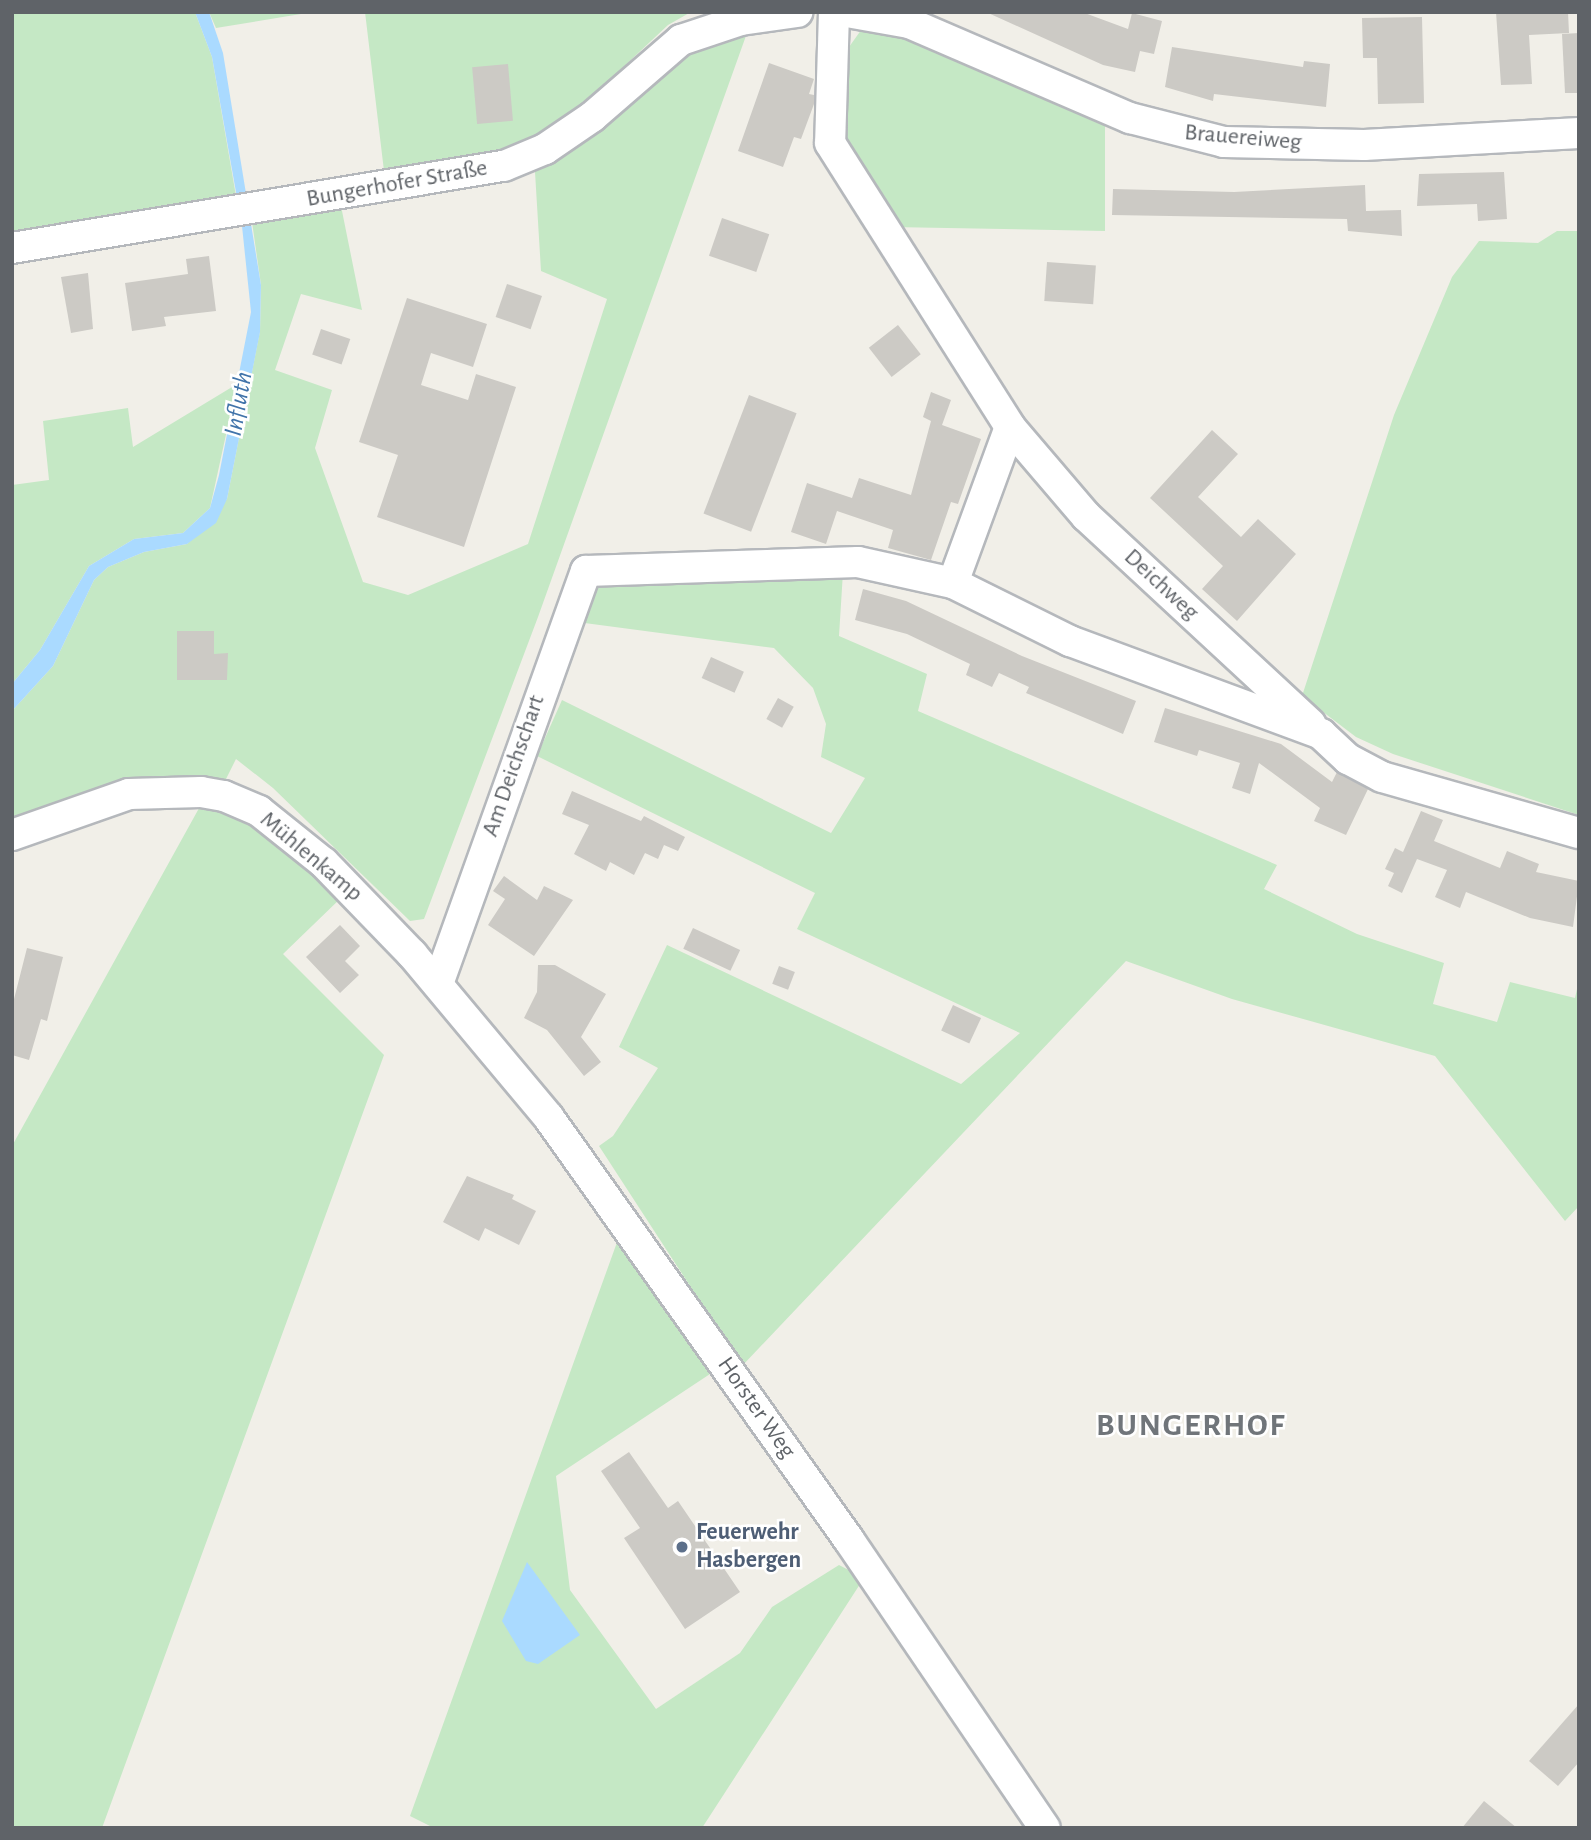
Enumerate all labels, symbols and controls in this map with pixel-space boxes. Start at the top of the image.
street label: Brauereiweg [1183,119,1303,157]
street label: Bungerhofer Straße [304,154,490,214]
water label: Influth [218,369,260,439]
street label: Deichweg [1118,543,1204,627]
street label: Am Deichschart [476,691,552,841]
street label: Mühlenkamp [254,806,368,908]
street label: Horster Weg [711,1352,801,1464]
district label: BUNGERHOF [1097,1406,1285,1444]
place label: Feuerwehr Hasbergen [696,1519,801,1575]
marker: Feuerwehr Hasbergen [674,1539,690,1555]

